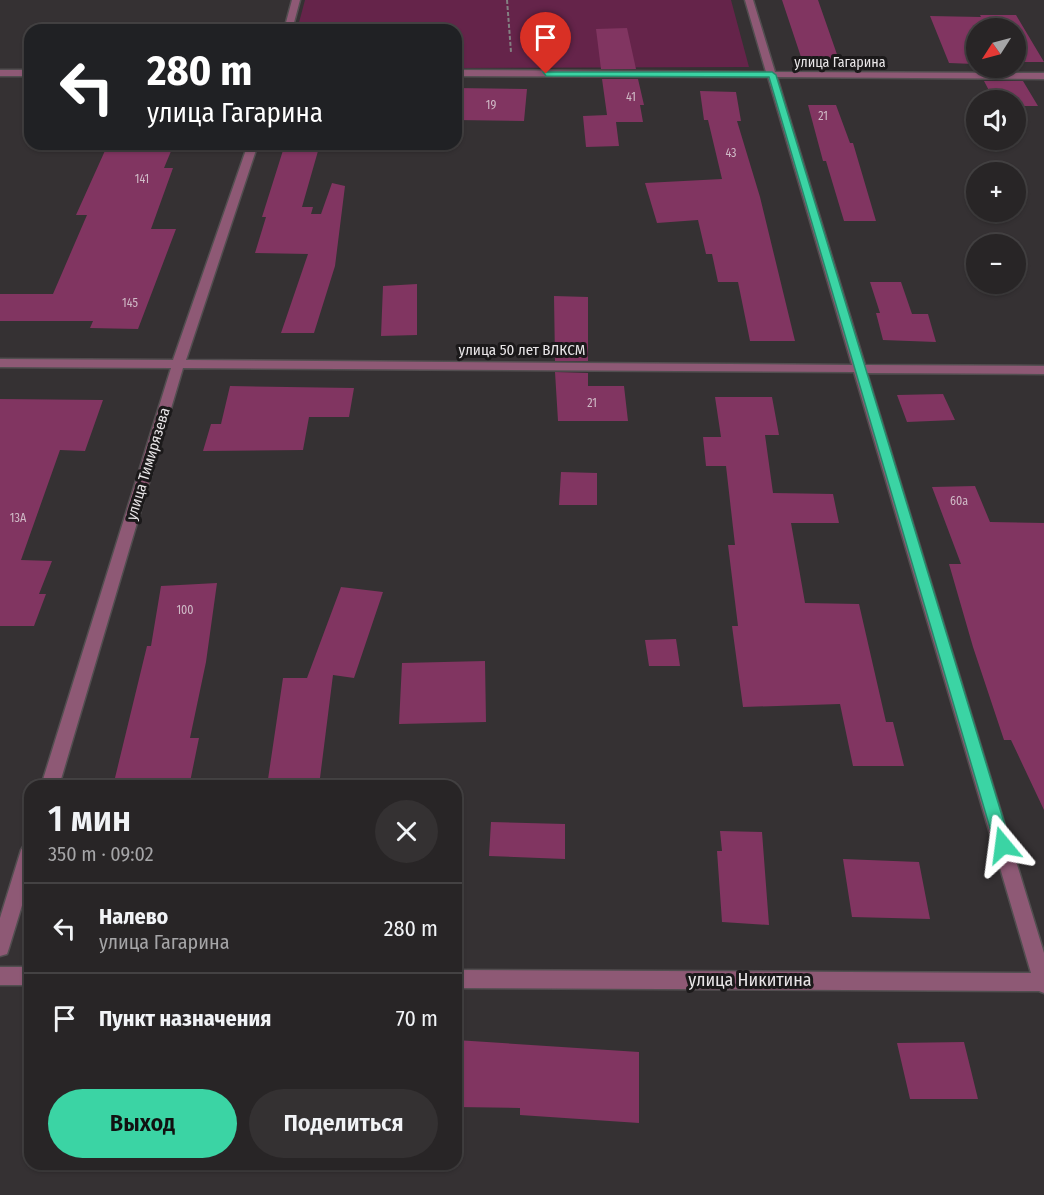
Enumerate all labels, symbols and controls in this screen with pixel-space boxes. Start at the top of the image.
pin [520,12,571,74]
north arrow [966,18,1026,78]
map controls [966,18,1026,294]
icon: arrive [529,21,562,54]
text: 280 m [147,46,252,96]
icon: left [48,48,126,126]
street label: улица Гагарина [794,54,886,71]
house number: 41 [626,90,636,104]
button: sound [966,90,1026,150]
text: улица Гагарина [147,97,323,129]
house number: 19 [486,98,496,112]
house number: 21 [818,109,828,123]
house number: 43 [725,146,737,160]
button: + [966,162,1026,222]
house number: 141 [135,172,149,186]
button: − [966,234,1026,294]
house number: 145 [122,296,138,310]
street label: улица 50 лет ВЛКСМ [459,341,585,359]
house number: 21 [587,396,597,410]
street label: улица Тимирязева [122,405,174,523]
house number: 60а [950,494,968,508]
house number: 13А [10,511,27,525]
house number: 100 [176,603,194,617]
text: 1 мин [48,797,131,841]
button: close [375,800,438,863]
position arrow [971,813,1035,877]
text: 350 m · 09:02 [48,842,154,866]
text: Налево [99,903,168,930]
icon: left [48,912,81,945]
text: 280 m [384,915,438,942]
text: улица Гагарина [99,930,229,954]
street label: улица Никитина [688,969,812,991]
icon: arrive [48,1002,81,1035]
text: Пункт назначения [99,1005,271,1032]
text: 70 m [396,1005,438,1032]
button: Выход [48,1089,237,1158]
button: Поделиться [249,1089,438,1158]

